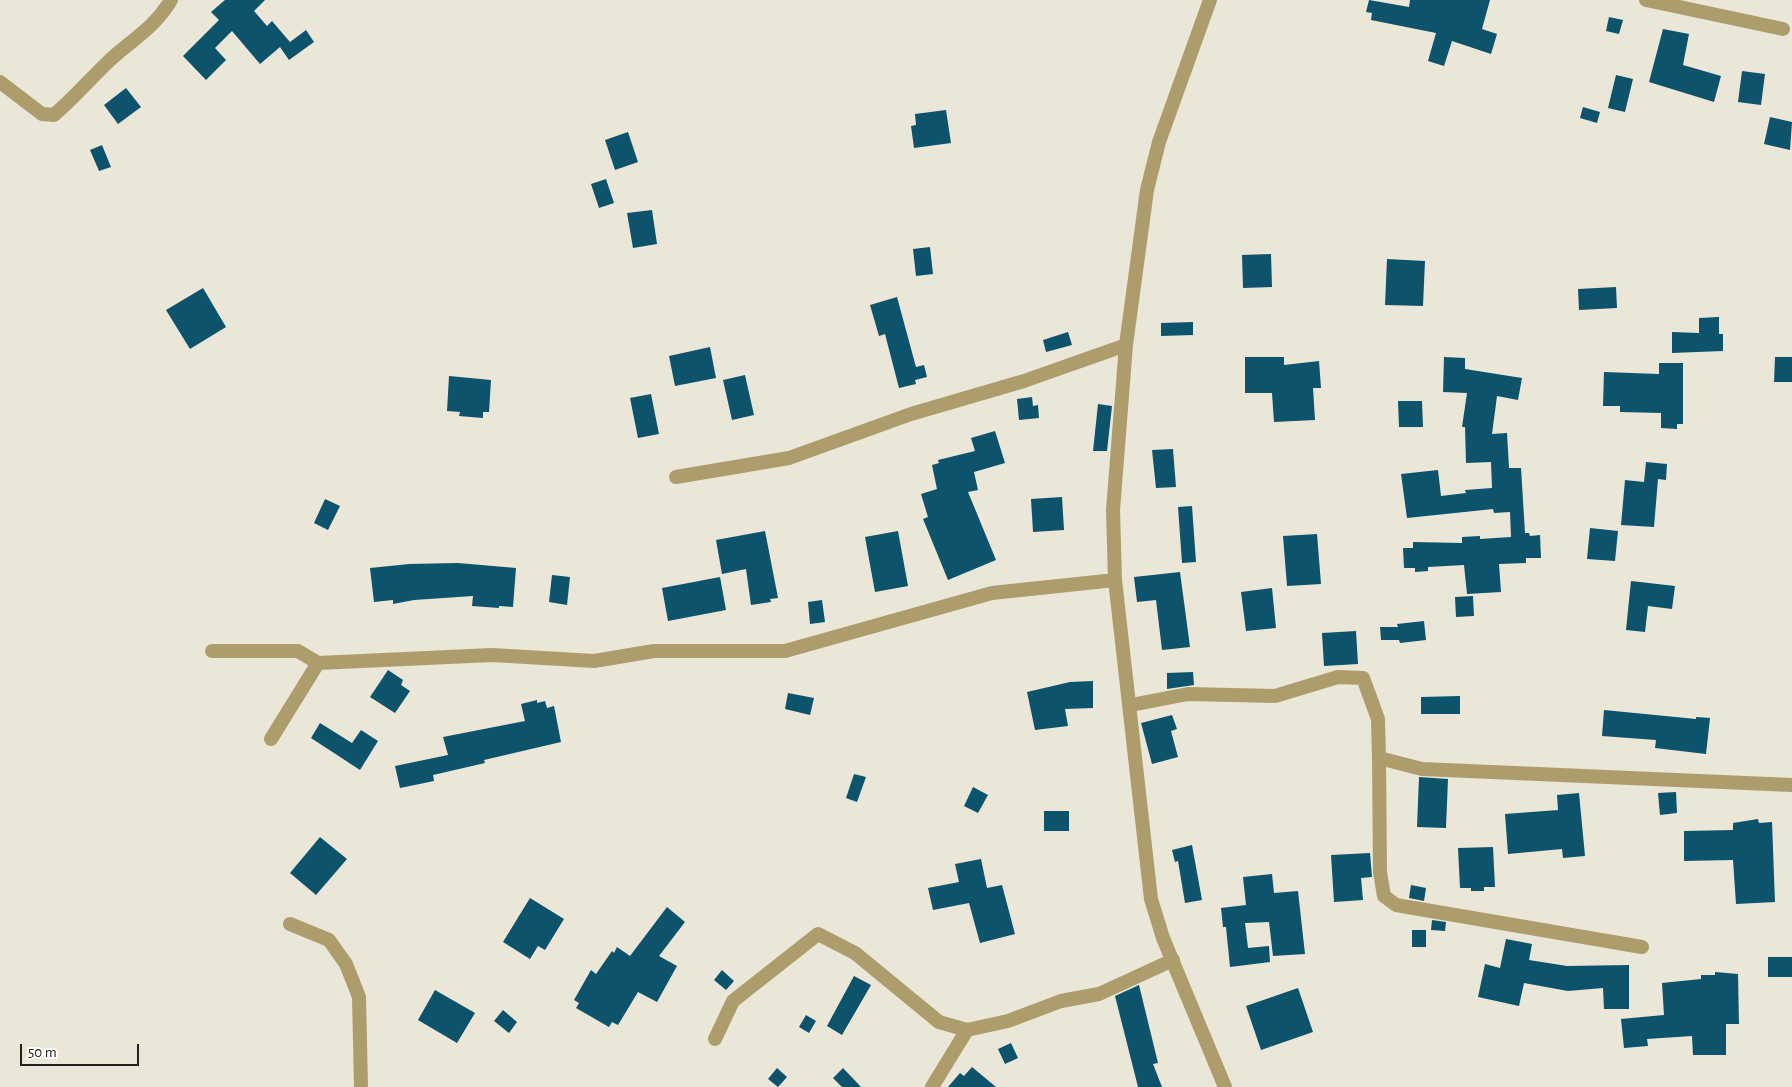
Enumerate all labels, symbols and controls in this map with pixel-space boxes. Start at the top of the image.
scale bar [22,1034,141,1066]
text: 50 m [28,1045,57,1060]

